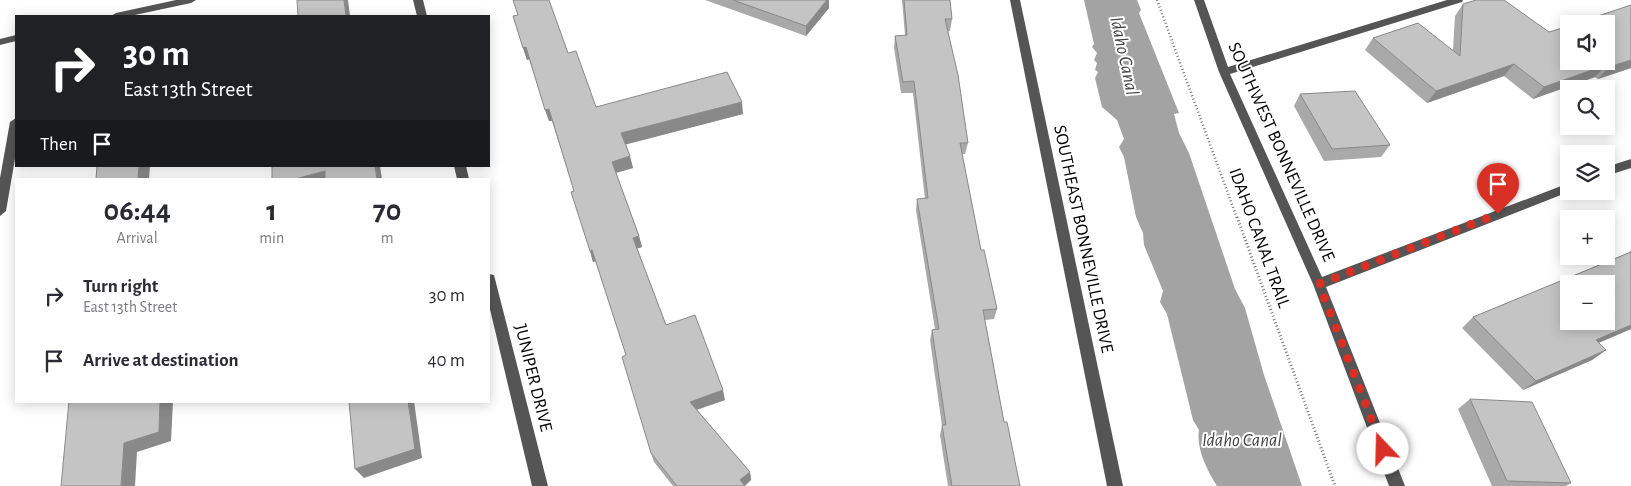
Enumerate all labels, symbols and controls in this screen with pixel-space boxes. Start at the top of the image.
water label: Idaho Canal [1106,15,1142,97]
map controls [1560,15,1615,330]
button: sound [1560,15,1615,70]
icon: right [40,35,105,100]
text: 30 m [123,37,190,72]
street label: SOUTHWEST BONNEVILLE DRIVE [1224,40,1338,265]
text: East 13th Street [123,78,253,100]
button: search [1560,80,1615,135]
street label: SOUTHEAST BONNEVILLE DRIVE [1050,124,1116,355]
icon: arrive [88,130,116,158]
text: Then [40,135,78,154]
button: layers [1560,145,1615,200]
pin [1477,163,1519,214]
street label: IDAHO CANAL TRAIL [1225,166,1293,311]
icon: arrive [1484,170,1512,198]
text: 06:44 [104,196,171,226]
text: 1 [266,196,277,226]
text: 70 [373,196,401,226]
button: + [1560,210,1615,265]
text: Arrival [117,230,158,246]
text: min [259,230,284,246]
text: m [381,230,394,246]
button: − [1560,275,1615,330]
text: Turn right [83,277,158,296]
icon: right [40,282,68,310]
text: 30 m [429,286,465,305]
text: East 13th Street [83,299,177,315]
street label: JUNIPER DRIVE [511,322,555,434]
icon: arrive [40,347,68,375]
text: Arrive at destination [83,351,239,370]
text: 40 m [427,351,465,370]
position arrow [1356,422,1408,474]
water label: Idaho Canal [1202,431,1282,450]

